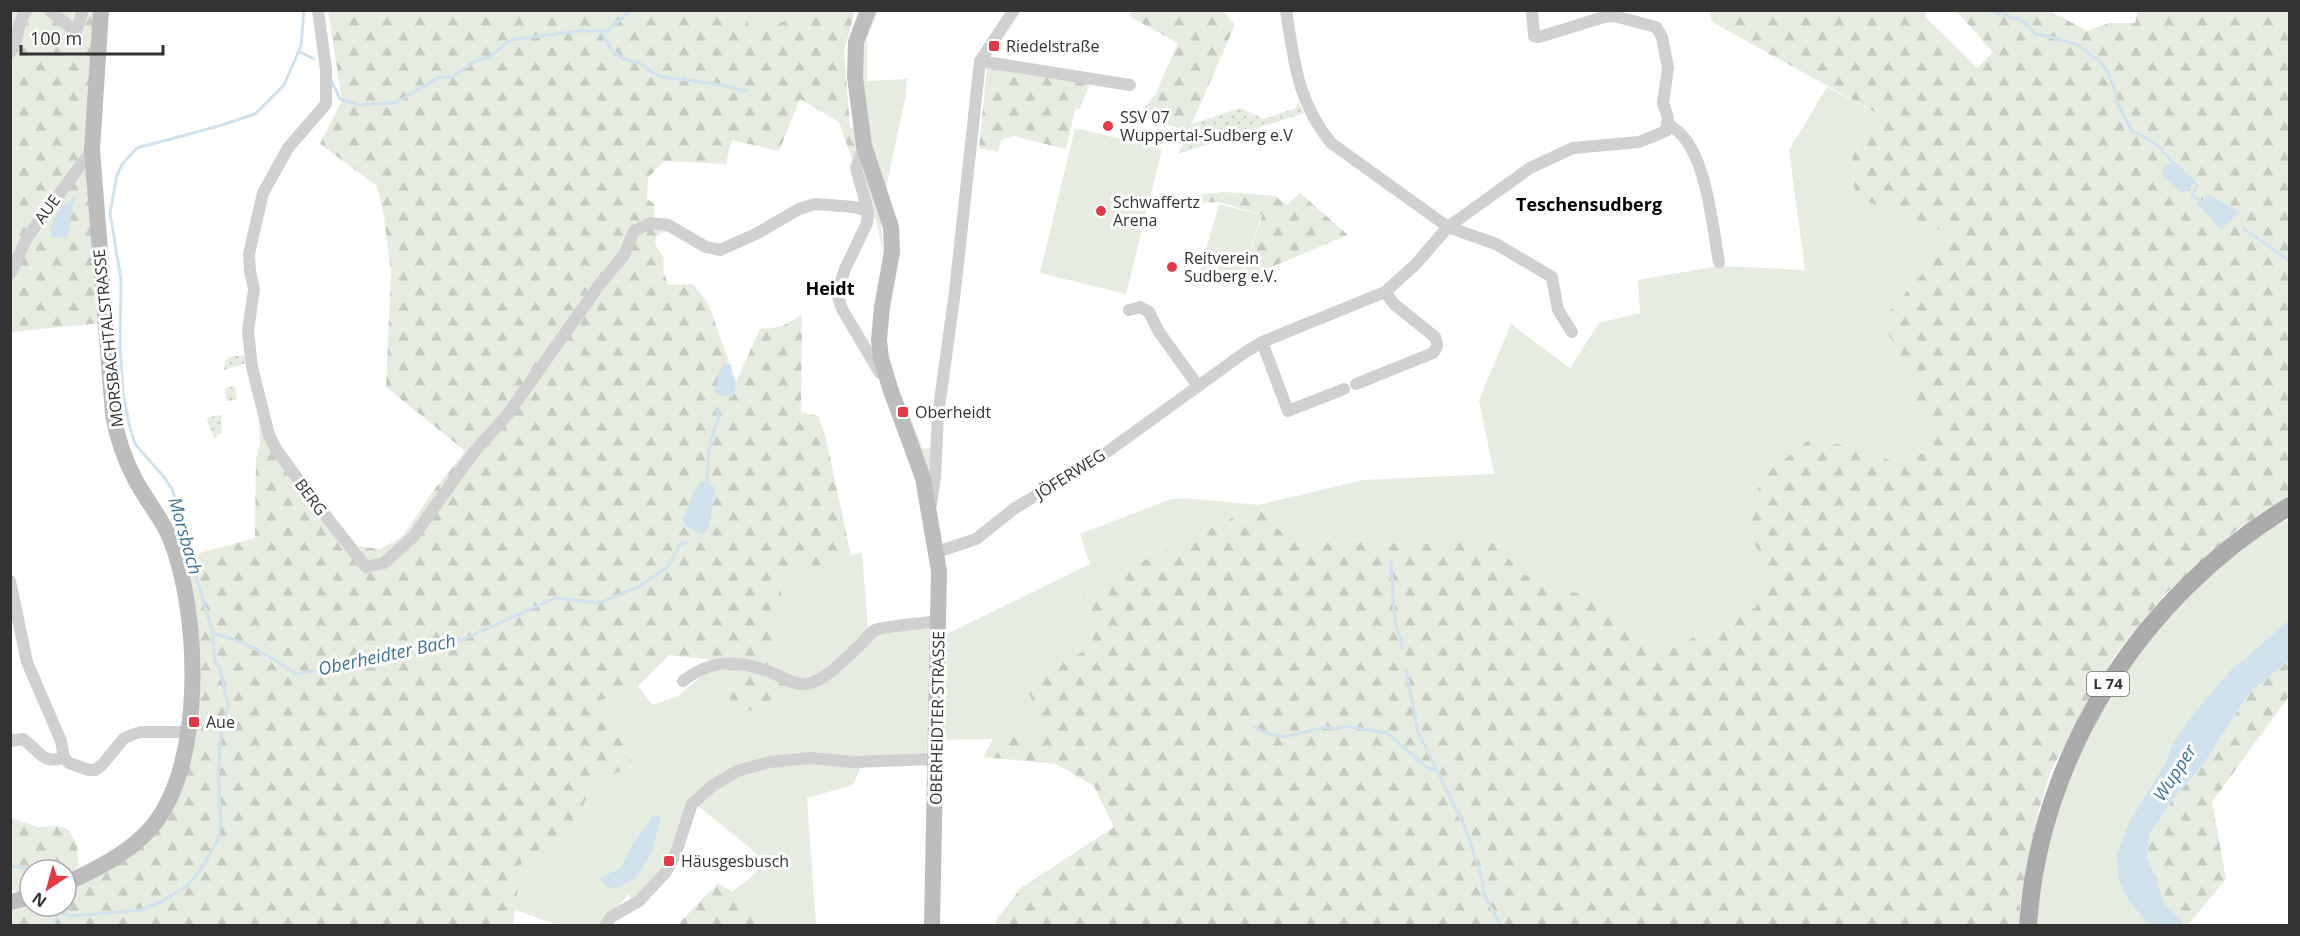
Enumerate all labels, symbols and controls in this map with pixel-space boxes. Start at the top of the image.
scale bar [21,18,164,56]
text: 100 m [30,26,82,50]
place label: Riedelstraße [1006,35,1099,57]
marker: Riedelstraße [987,39,1001,53]
place label: SSV 07 Wuppertal-Sudberg e.V [1120,106,1293,146]
marker: SSV 07 Wuppertal-Sudberg e.V [1101,119,1115,133]
street label: AUE [29,190,65,228]
place label: Schwaffertz Arena [1113,191,1200,231]
district label: Teschensudberg [1516,192,1662,216]
marker: Schwaffertz Arena [1094,204,1108,218]
place label: Reitverein Sudberg e.V. [1184,247,1277,287]
street label: MORSBACHTALSTRASSE [88,248,128,428]
marker: Reitverein Sudberg e.V. [1165,260,1179,274]
district label: Heidt [805,276,855,300]
place label: Oberheidt [915,401,991,423]
marker: Oberheidt [896,405,910,419]
street label: JÖFERWEG [1029,444,1109,505]
street label: BERG [290,474,332,520]
water label: Morsbach [164,494,208,577]
water label: Oberheidter Bach [316,628,458,680]
street label: OBERHEIDTER STRASSE [924,631,950,805]
road number: L 74 [2087,672,2129,696]
place label: Aue [206,711,235,733]
marker: Aue [187,715,201,729]
water label: Wupper [2147,739,2202,805]
place label: Häusgesbusch [681,850,789,872]
marker: Häusgesbusch [662,854,676,868]
north arrow [18,858,78,918]
text: N [27,887,51,913]

